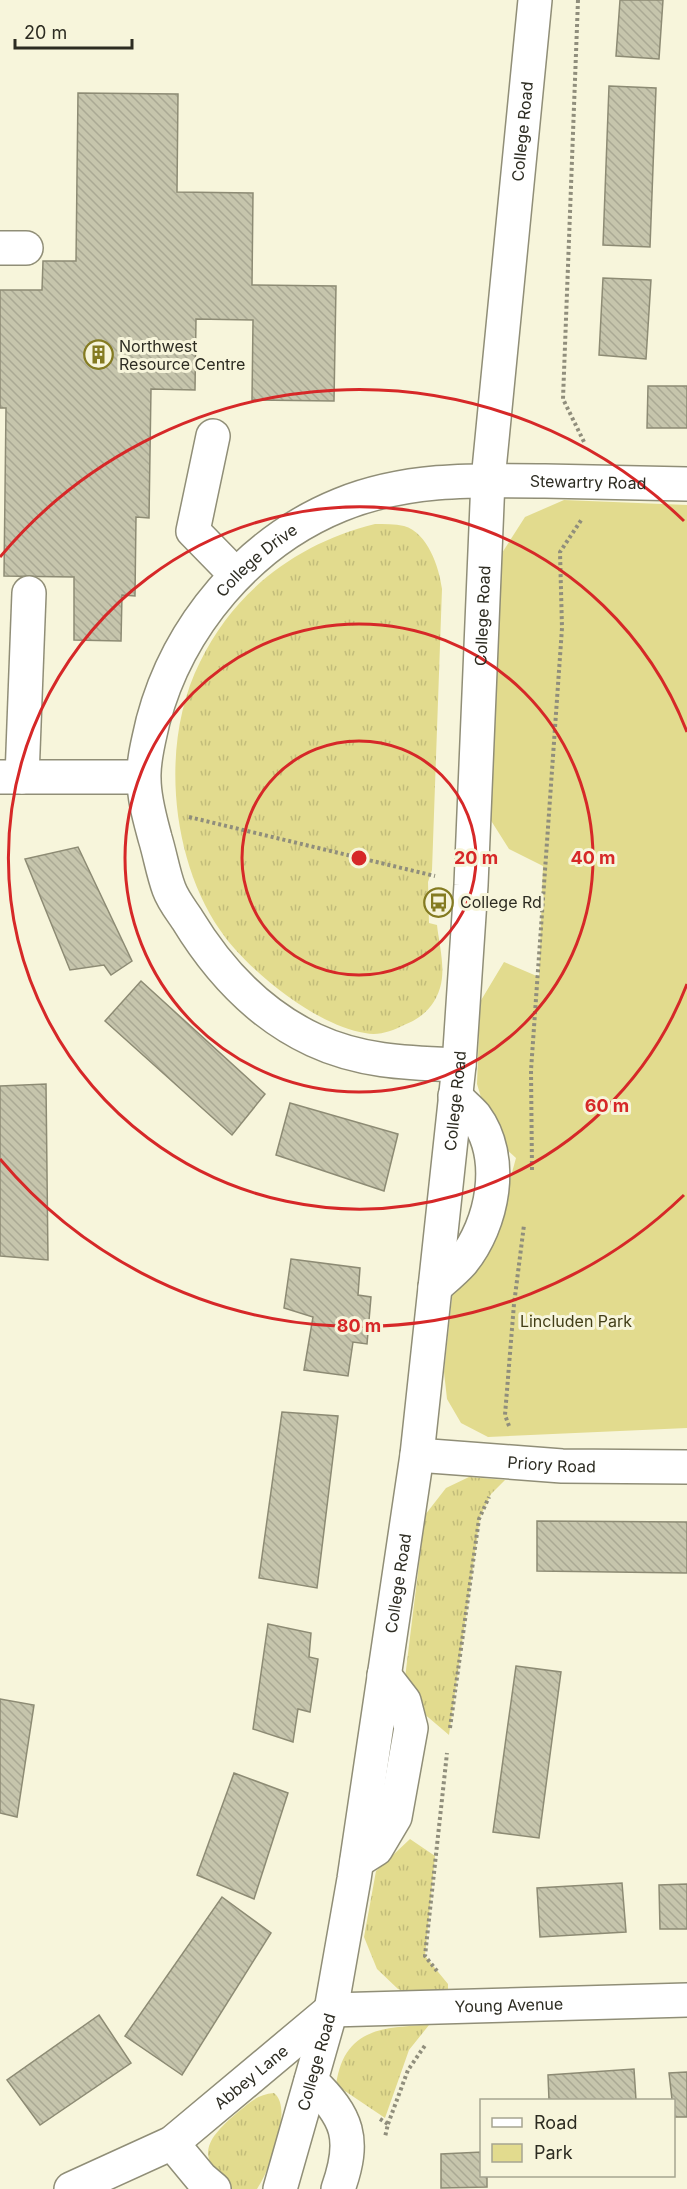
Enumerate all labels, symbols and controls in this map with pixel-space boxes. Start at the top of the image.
scale bar [15,12,132,50]
text: 20 m [24,22,67,43]
street label: College Road [507,80,537,182]
place label: Northwest Resource Centre [119,336,245,374]
building icon: Northwest Resource Centre [82,339,114,371]
street label: Stewartry Road [530,471,647,493]
street label: College Drive [211,519,301,601]
street label: College Road [470,565,494,666]
text: 20 m [454,847,498,868]
text: 40 m [571,847,616,868]
centre of rings [349,848,369,868]
bus stop icon: College Rd [423,886,455,918]
place label: College Rd [460,892,542,912]
street label: College Road [440,1050,470,1152]
text: 60 m [585,1095,629,1116]
park label: Lincluden Park [520,1311,632,1331]
text: 80 m [337,1315,381,1336]
street label: Priory Road [507,1452,596,1476]
street label: College Road [381,1532,415,1635]
street label: Young Avenue [454,1993,564,2017]
street label: College Road [293,2011,340,2113]
street label: Abbey Lane [210,2040,292,2113]
legend [480,2099,675,2177]
text: Road [534,2112,577,2133]
text: Park [534,2142,573,2163]

